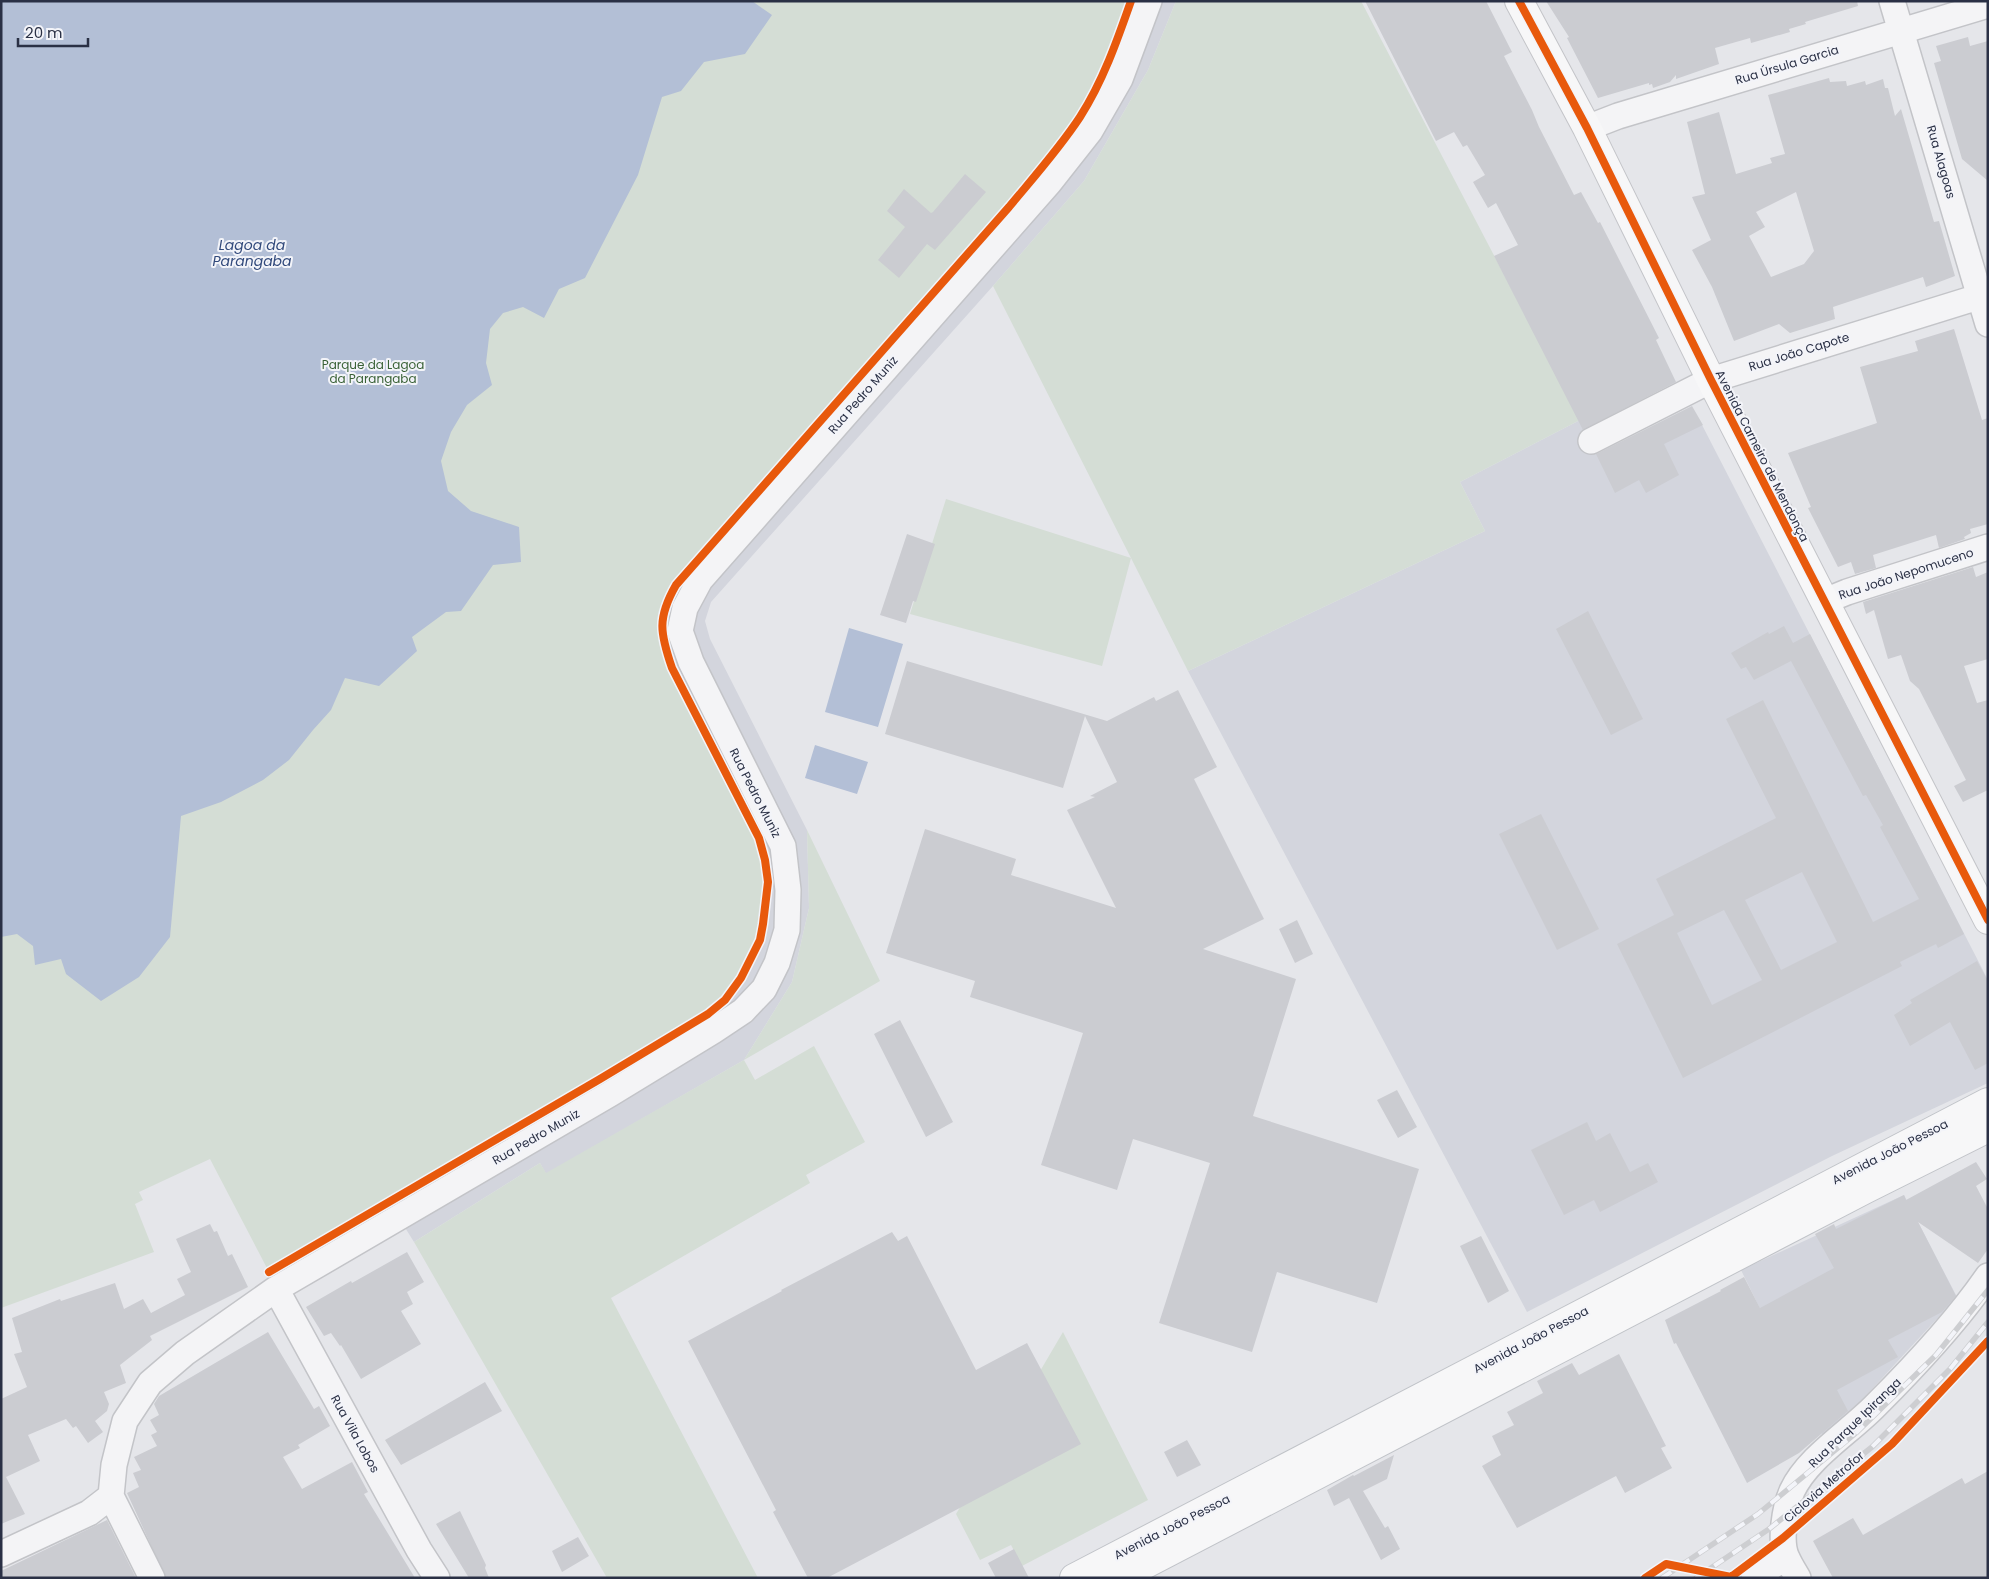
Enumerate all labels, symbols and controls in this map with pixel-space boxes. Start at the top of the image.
scale bar [18,15,88,47]
text: 20 m [25,22,63,43]
street label: Rua Úrsula Garcia [1733,41,1841,88]
street label: Rua Alagoas [1923,123,1960,201]
water label: Lagoa da Parangaba [212,235,292,271]
street label: Rua João Capote [1746,328,1851,375]
street label: Rua Pedro Muniz [824,352,901,437]
park label: Parque da Lagoa da Parangaba [322,356,424,387]
street label: Avenida Carneiro de Mendonça [1712,367,1813,545]
street label: Rua João Nepomuceno [1836,544,1976,603]
street label: Rua Pedro Muniz [726,745,785,840]
street label: Rua Pedro Muniz [489,1105,583,1168]
street label: Avenida João Pessoa [1829,1115,1951,1188]
street label: Avenida João Pessoa [1470,1302,1591,1377]
street label: Rua Parque Ipiranga [1805,1374,1905,1471]
street label: Rua Vila Lobos [327,1392,384,1476]
street label: Ciclovia Metrofor [1780,1447,1868,1526]
street label: Avenida João Pessoa [1111,1490,1233,1563]

